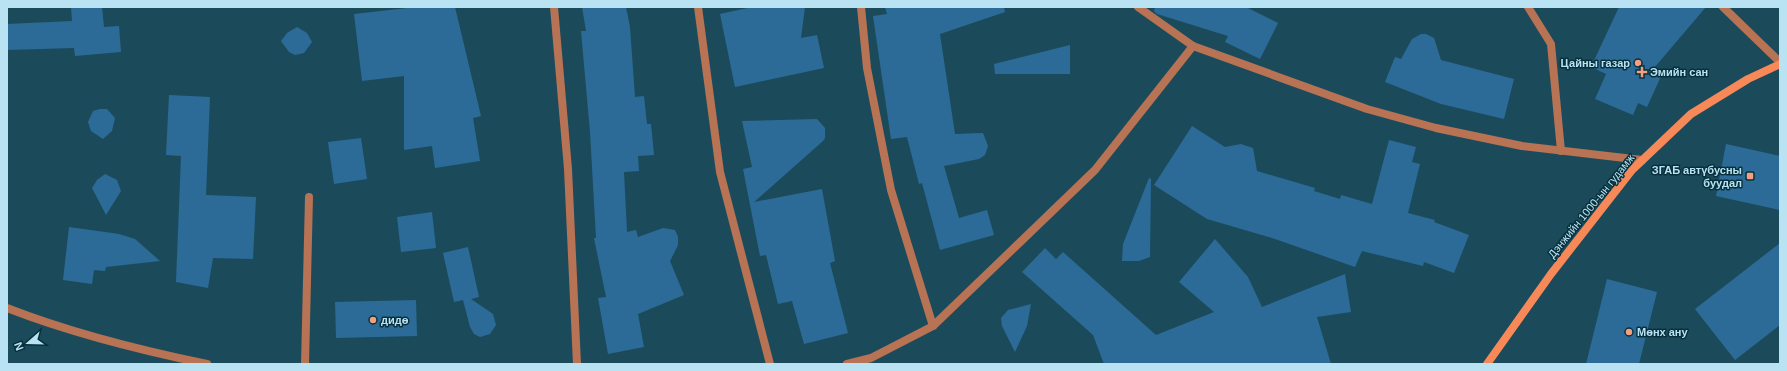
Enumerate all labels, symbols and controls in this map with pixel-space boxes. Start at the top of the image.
place label: Цайны газар [1561,57,1630,69]
marker: Цайны газар [1633,58,1643,68]
place label: Эмийн сан [1650,66,1708,78]
marker: Эмийн сан [1637,67,1647,77]
street label: Дэнжийн 1000-ын гудамж [1546,151,1637,260]
place label: ЗГАБ автүбусны буудал [1652,164,1742,189]
marker: ЗГАБ автүбусны буудал [1745,171,1755,181]
place label: дидө [381,314,409,326]
marker: дидө [368,315,378,325]
north arrow [8,323,48,363]
place label: Мөнх ану [1637,326,1688,338]
marker: Мөнх ану [1624,327,1634,337]
text: N [12,341,26,352]

